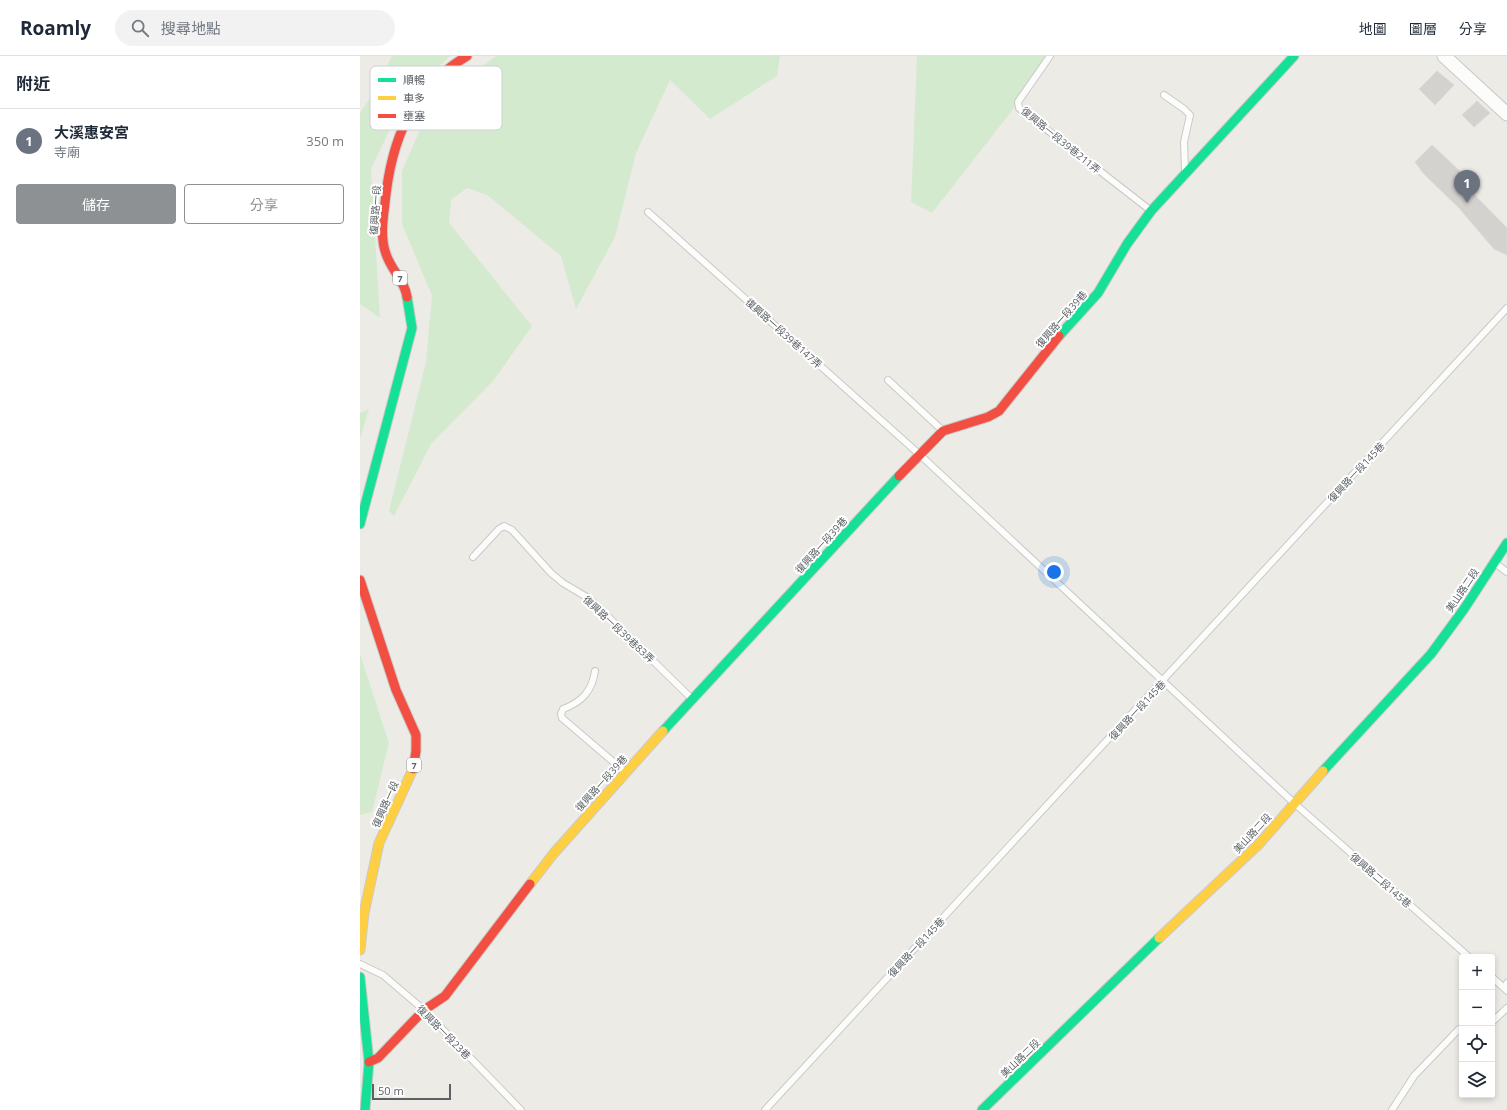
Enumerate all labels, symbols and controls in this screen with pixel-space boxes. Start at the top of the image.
search box [115,10,395,46]
text: Roamly [20,15,91,41]
icon: search [129,17,151,39]
text: 搜尋地點 [161,18,221,38]
text: 地圖 [1359,19,1387,38]
text: 圖層 [1409,19,1437,38]
text: 分享 [1459,19,1487,38]
legend [370,66,502,130]
text: 附近 [16,72,50,95]
text: 順暢 [403,72,425,87]
text: 車多 [403,90,425,105]
street label: 復興路一段39巷211弄 [1018,104,1104,176]
text: 壅塞 [403,108,425,123]
text: 大溪惠安宮 [54,122,129,142]
text: 1 [25,132,33,150]
text: 350 m [306,132,344,150]
text: 寺廟 [54,143,80,161]
pin: 1 [1454,170,1480,203]
button: 儲存 [16,184,176,224]
button: 分享 [184,184,344,224]
street label: 復興路一段 [366,185,384,235]
road number: 7 [393,271,407,285]
street label: 復興路一段39巷 [1032,287,1090,351]
street label: 復興路一段39巷147弄 [743,295,825,371]
street label: 復興路一段145巷 [1325,439,1387,505]
street label: 復興路一段39巷 [792,514,850,576]
your location [1044,562,1064,582]
street label: 美山路二段 [1442,565,1482,615]
street label: 復興路一段39巷83弄 [580,592,658,666]
street label: 復興路一段145巷 [1106,677,1168,743]
street label: 復興路一段39巷 [572,752,630,814]
road number: 7 [407,758,421,772]
street label: 復興路一段 [368,778,402,830]
street label: 美山路二段 [1230,810,1274,856]
street label: 復興路二段145巷 [1347,849,1415,911]
street label: 復興路一段145巷 [885,914,947,980]
map controls [1459,954,1495,1098]
button: + [1459,954,1495,990]
button: − [1459,990,1495,1026]
street label: 復興路一段23巷 [414,1002,474,1062]
button: locate [1459,1026,1495,1062]
street label: 美山路二段 [997,1036,1043,1080]
button: layers [1459,1062,1495,1098]
scale bar [372,1082,451,1101]
text: 50 m [378,1083,404,1098]

